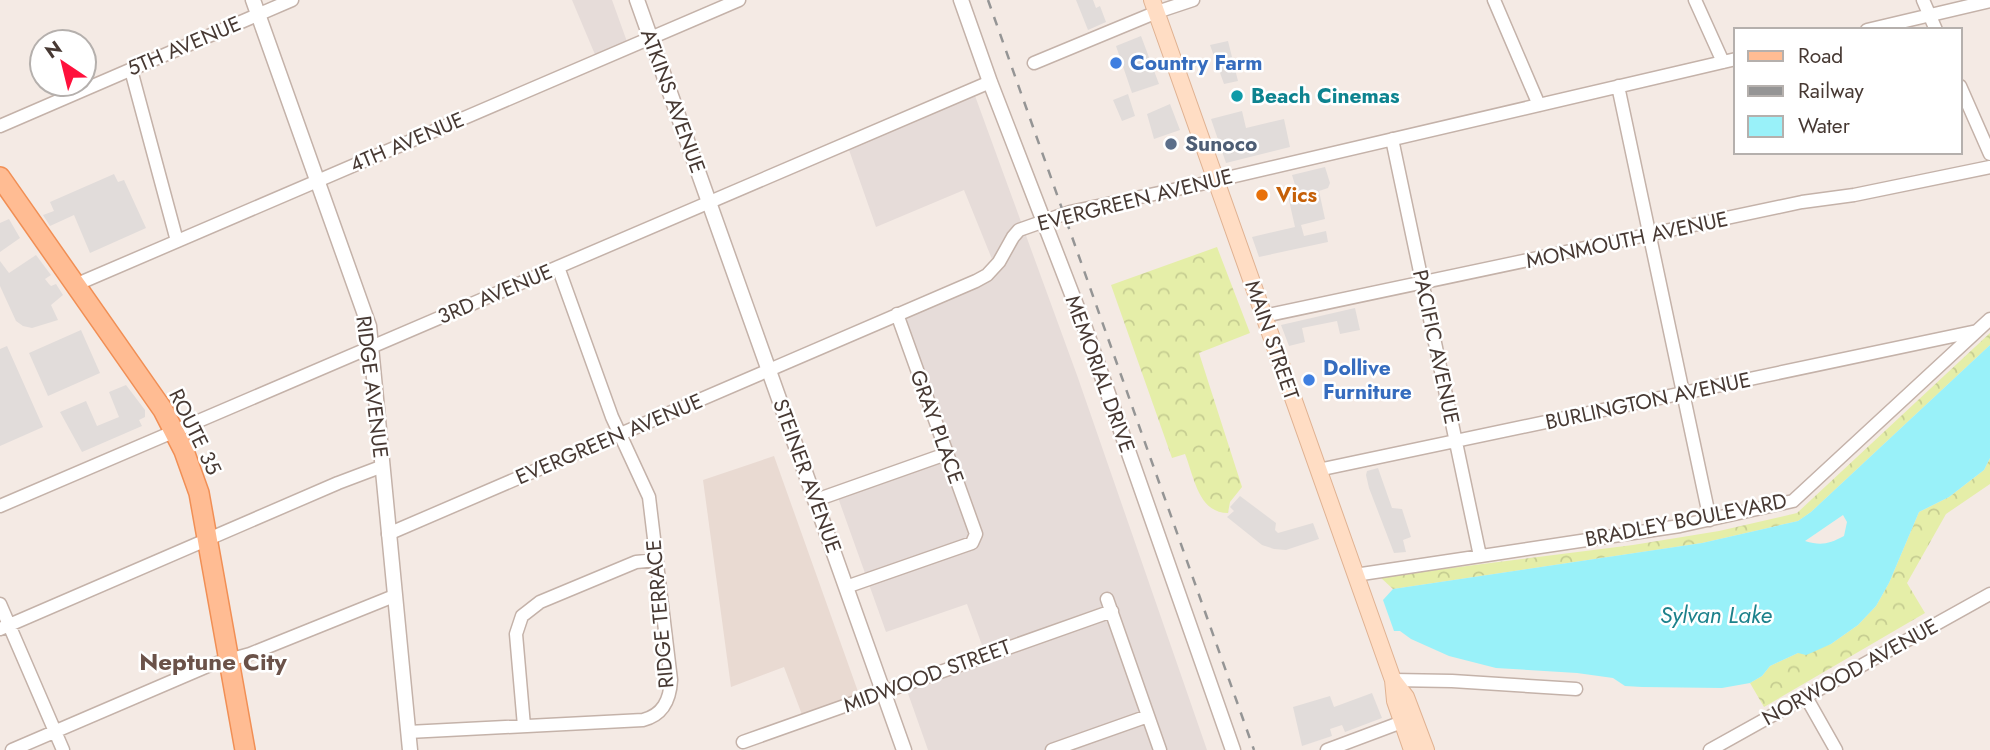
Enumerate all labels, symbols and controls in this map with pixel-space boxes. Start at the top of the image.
street label: 5TH AVENUE [122,9,246,83]
street label: ATKINS AVENUE [633,25,713,177]
north arrow [28,28,98,98]
legend [1734,28,1962,154]
text: N [40,34,67,65]
text: Road [1798,41,1843,71]
place label: Country Farm [1130,48,1263,78]
marker: Country Farm [1108,55,1124,71]
text: Railway [1798,76,1864,106]
place label: Beach Cinemas [1251,81,1400,111]
marker: Beach Cinemas [1229,88,1245,104]
street label: 4TH AVENUE [345,104,469,180]
text: Water [1798,111,1851,141]
place label: Sunoco [1185,129,1257,159]
marker: Sunoco [1163,136,1179,152]
street label: EVERGREEN AVENUE [1034,161,1236,239]
place label: Vics [1275,180,1318,210]
marker: Vics [1254,187,1270,203]
street label: MONMOUTH AVENUE [1523,204,1731,276]
street label: 3RD AVENUE [433,256,557,332]
street label: PACIFIC AVENUE [1405,267,1467,427]
street label: MAIN STREET [1238,276,1307,404]
street label: MEMORIAL DRIVE [1058,291,1142,457]
street label: RIDGE AVENUE [348,314,396,460]
place label: Dollive Furniture [1323,353,1412,407]
street label: BURLINGTON AVENUE [1543,365,1753,437]
street label: GRAY PLACE [903,366,971,488]
marker: Dollive Furniture [1301,372,1317,388]
street label: ROUTE 35 [161,384,229,480]
street label: EVERGREEN AVENUE [511,386,707,492]
street label: STEINER AVENUE [765,395,849,557]
street label: BRADLEY BOULEVARD [1583,486,1789,554]
street label: RIDGE TERRACE [639,538,681,690]
water label: Sylvan Lake [1660,598,1773,632]
street label: NORWOOD AVENUE [1757,611,1943,733]
street label: MIDWOOD STREET [839,632,1015,720]
district label: Neptune City [139,644,287,679]

